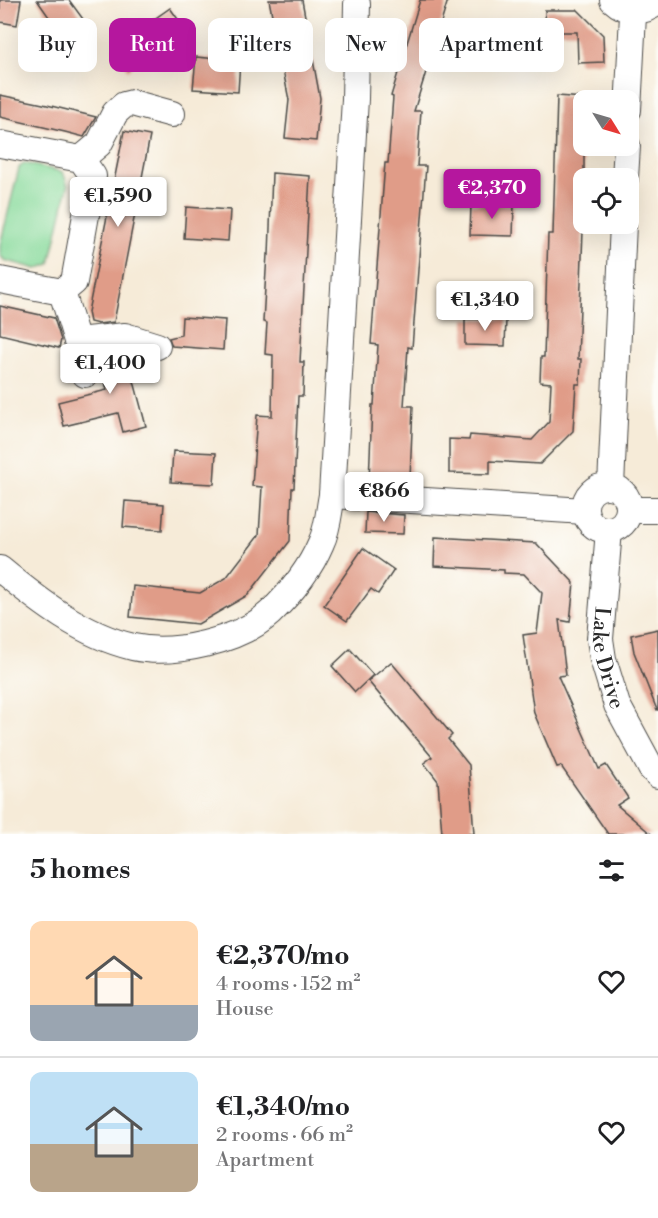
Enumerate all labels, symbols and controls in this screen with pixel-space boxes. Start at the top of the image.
chip: Buy [18,18,97,72]
chip: Rent [109,18,196,72]
chip: Filters [208,18,313,72]
chip: New [325,18,407,72]
chip: Apartment [419,18,564,72]
north arrow [573,90,639,156]
map controls [573,90,639,234]
button: locate [573,168,639,234]
pin: €2,370 [443,169,541,220]
text: €2,370 [458,176,526,201]
pin: €1,590 [69,177,167,228]
text: €1,590 [84,184,152,209]
pin: €1,340 [436,281,534,332]
text: €1,340 [450,288,520,313]
pin: €1,400 [61,344,159,395]
text: €1,400 [74,351,146,376]
pin: €866 [348,472,420,523]
text: €866 [359,479,409,504]
street label: Lake Drive [586,606,629,712]
text: 5 homes [30,854,130,886]
icon: filters [595,854,628,887]
text: €2,370/mo [216,940,350,972]
icon: home [78,945,150,1017]
icon: heart [595,965,628,998]
text: 4 rooms · 152 m² [216,972,360,997]
text: House [216,997,274,1022]
text: €1,340/mo [216,1091,350,1123]
icon: home [78,1096,150,1168]
icon: heart [595,1116,628,1149]
text: 2 rooms · 66 m² [216,1123,353,1148]
text: Apartment [216,1148,314,1173]

